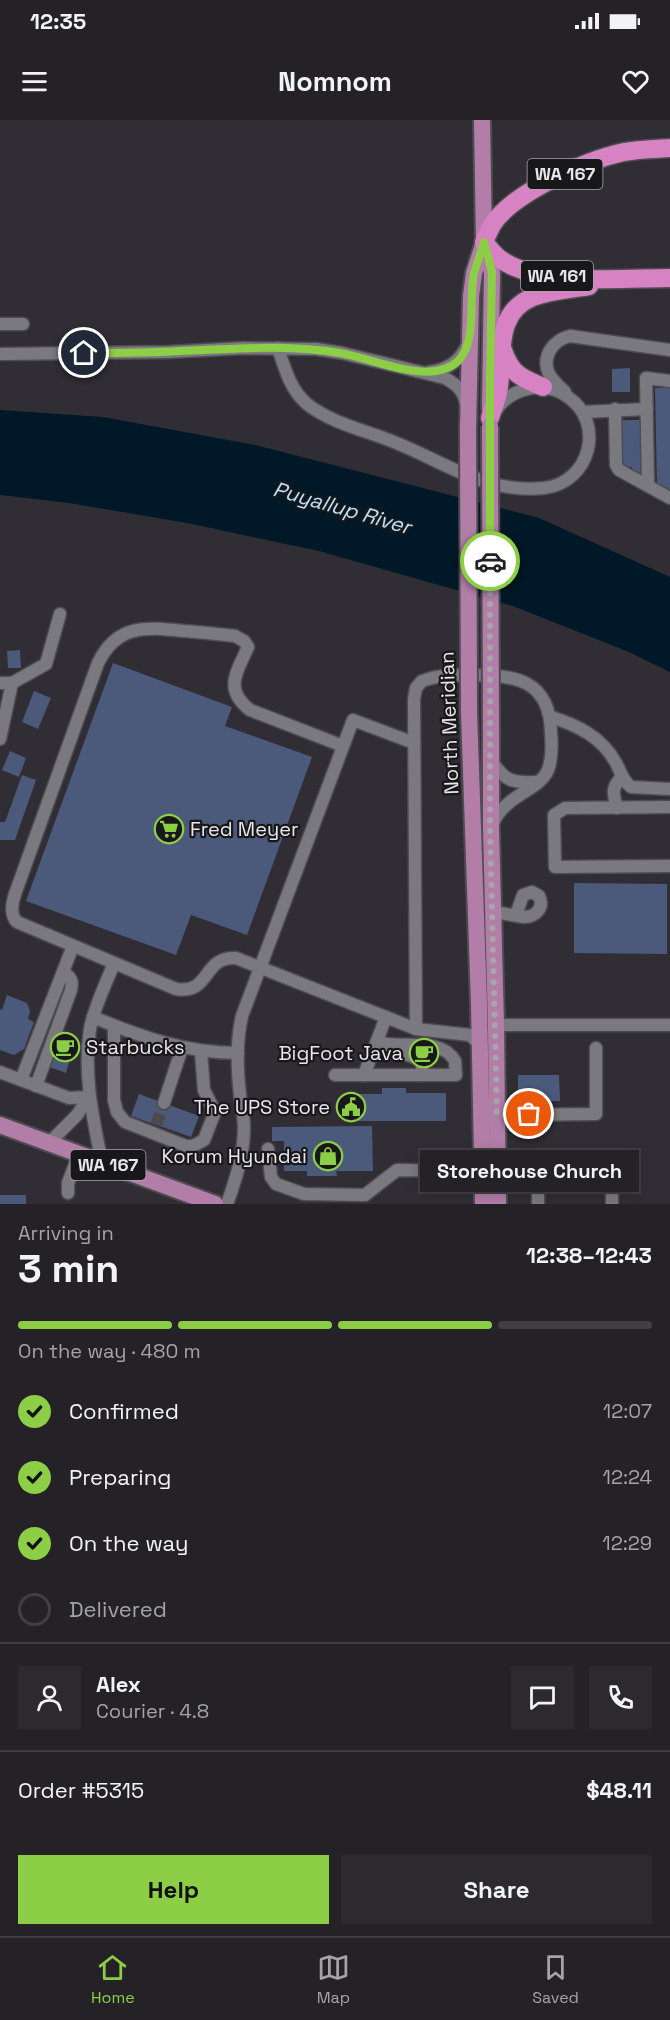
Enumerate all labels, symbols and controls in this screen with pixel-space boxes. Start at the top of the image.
text: 12:35 [30,7,86,35]
text: Nomnom [278,64,392,99]
icon: menu [18,65,51,98]
icon: heart [619,65,652,98]
road number: WA 167 [528,159,602,189]
road number: WA 161 [521,261,593,291]
pin [58,327,109,378]
icon: home [67,336,100,369]
water label: Puyallup River [270,475,416,541]
courier [460,531,520,591]
icon: car [474,545,507,578]
street label: North Meridian [434,651,464,795]
supermarket icon: Fred Meyer [153,813,185,845]
place label: Fred Meyer [190,816,299,842]
cafe icon: Starbucks [49,1031,81,1063]
place label: Starbucks [86,1034,185,1060]
cafe icon: BigFoot Java [408,1037,440,1069]
place label: BigFoot Java [278,1040,403,1066]
pin [503,1088,554,1139]
public building icon: The UPS Store [335,1091,367,1123]
place label: The UPS Store [194,1094,330,1120]
icon: bag [512,1097,545,1130]
shop icon: Korum Hyundai [312,1140,344,1172]
place label: Korum Hyundai [162,1143,307,1169]
road number: WA 167 [70,1150,146,1180]
callout: Storehouse Church [420,1150,638,1192]
text: Storehouse Church [437,1158,622,1184]
text: Arriving in [18,1220,114,1246]
text: 12:38–12:43 [526,1241,652,1269]
text: 3 min [18,1244,119,1293]
text: On the way · 480 m [18,1338,201,1364]
icon: check [18,1395,51,1428]
text: Confirmed [69,1397,179,1425]
text: 12:07 [603,1398,652,1424]
icon: check [18,1461,51,1494]
text: Preparing [69,1463,171,1491]
text: 12:24 [603,1464,652,1490]
icon: check [18,1527,51,1560]
text: On the way [69,1529,188,1557]
text: 12:29 [602,1530,652,1556]
text: Delivered [69,1595,167,1623]
button: person [18,1666,81,1729]
button: chat [511,1666,574,1729]
button: phone [589,1666,652,1729]
text: Alex [96,1670,141,1698]
text: Courier · 4.8 [96,1698,209,1724]
text: Order #5315 [18,1776,144,1804]
text: $48.11 [586,1776,652,1804]
button: Help [18,1855,329,1924]
button: Share [341,1855,652,1924]
tab: Home [91,1951,135,2008]
tab: Map [317,1951,350,2008]
tab: Saved [532,1951,579,2008]

